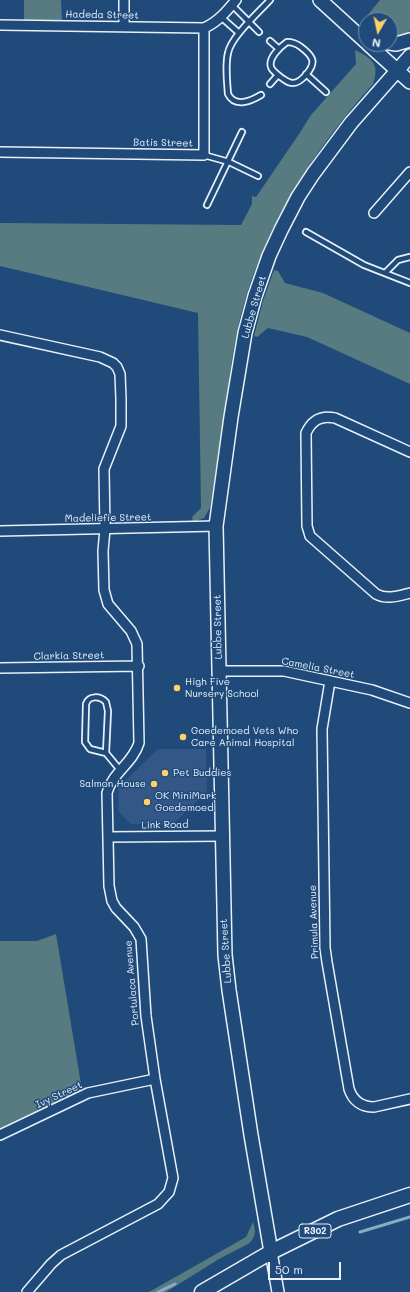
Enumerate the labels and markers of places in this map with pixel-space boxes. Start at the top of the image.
place label: High Five Nursery School [185,676,259,700]
marker: High Five Nursery School [172,683,182,693]
place label: Goedemoed Vets Who Care Animal Hospital [191,725,298,748]
marker: Goedemoed Vets Who Care Animal Hospital [178,732,188,742]
place label: Pet Buddies [173,767,231,779]
marker: Pet Buddies [160,768,170,778]
place label: Salmon House [79,778,146,790]
marker: Salmon House [149,779,159,789]
place label: OK MiniMark Goedemoed [155,790,216,814]
marker: OK MiniMark Goedemoed [142,797,152,807]

